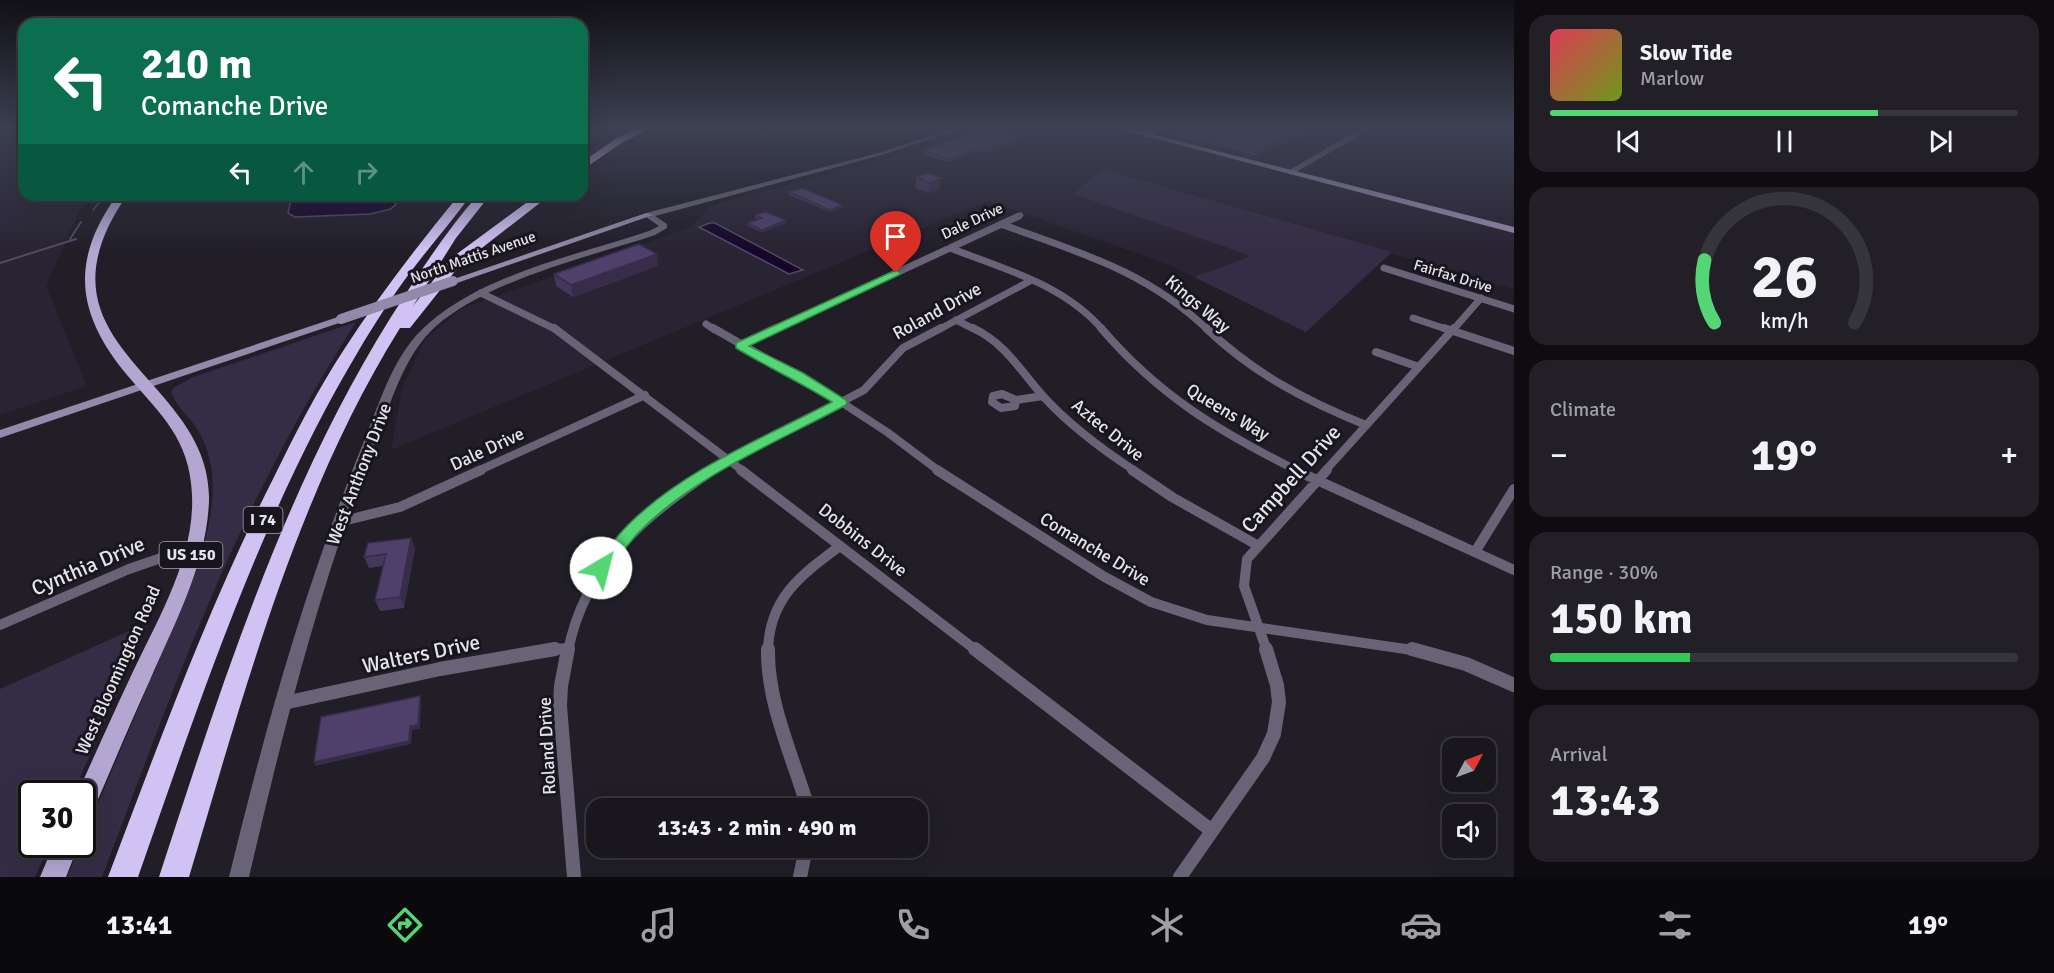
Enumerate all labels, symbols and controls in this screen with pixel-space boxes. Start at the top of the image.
text: 210 m [141,39,252,90]
text: Slow Tide [1640,39,1732,66]
icon: left [42,42,120,120]
text: Marlow [1640,66,1704,91]
text: Comanche Drive [141,90,328,123]
icon: previous [1612,125,1645,158]
icon: pause [1768,125,1801,158]
icon: next [1924,125,1957,158]
icon: left [224,156,257,189]
icon: ahead [287,156,320,189]
icon: right [350,156,383,189]
street label: Dale Drive [938,199,1006,243]
pin [870,211,921,273]
icon: arrive [879,220,912,253]
street label: North Mattis Avenue [408,227,538,287]
text: 26 [1750,238,1818,315]
street label: Fairfax Drive [1411,255,1495,297]
street label: Kings Way [1161,270,1236,338]
street label: Roland Drive [889,278,985,344]
text: km/h [1760,309,1808,335]
street label: Queens Way [1182,379,1274,446]
street label: Aztec Drive [1067,394,1149,466]
text: Climate [1550,397,1616,422]
street label: West Anthony Drive [322,400,396,548]
street label: Campbell Drive [1236,420,1346,538]
street label: Dale Drive [447,422,527,476]
text: 19° [1751,428,1817,483]
text: − [1550,435,1568,476]
text: + [2000,435,2018,476]
street label: Dobbins Drive [814,498,912,582]
road number: I 74 [244,507,282,533]
street label: Comanche Drive [1036,507,1154,591]
street label: Cynthia Drive [27,530,149,602]
position arrow [569,536,633,600]
road number: US 150 [160,542,222,568]
text: Range · 30% [1550,560,1658,585]
street label: West Bloomington Road [71,582,165,758]
text: 150 km [1550,591,1693,646]
street label: Walters Drive [360,629,482,679]
street label: Roland Drive [533,697,561,795]
north arrow [1442,738,1496,792]
map controls [1442,738,1496,858]
text: Arrival [1550,742,1608,767]
text: 13:43 [1550,773,1660,828]
speed limit sign: 30 [18,780,96,858]
button: sound [1442,804,1496,858]
text: 13:43 · 2 min · 490 m [657,814,857,841]
icon: directions [384,904,426,946]
icon: music [638,904,680,946]
icon: phone [892,904,934,946]
icon: climate [1146,904,1188,946]
icon: car [1400,904,1442,946]
icon: filters [1654,904,1696,946]
text: 13:41 [106,909,172,942]
text: 19° [1908,909,1948,942]

